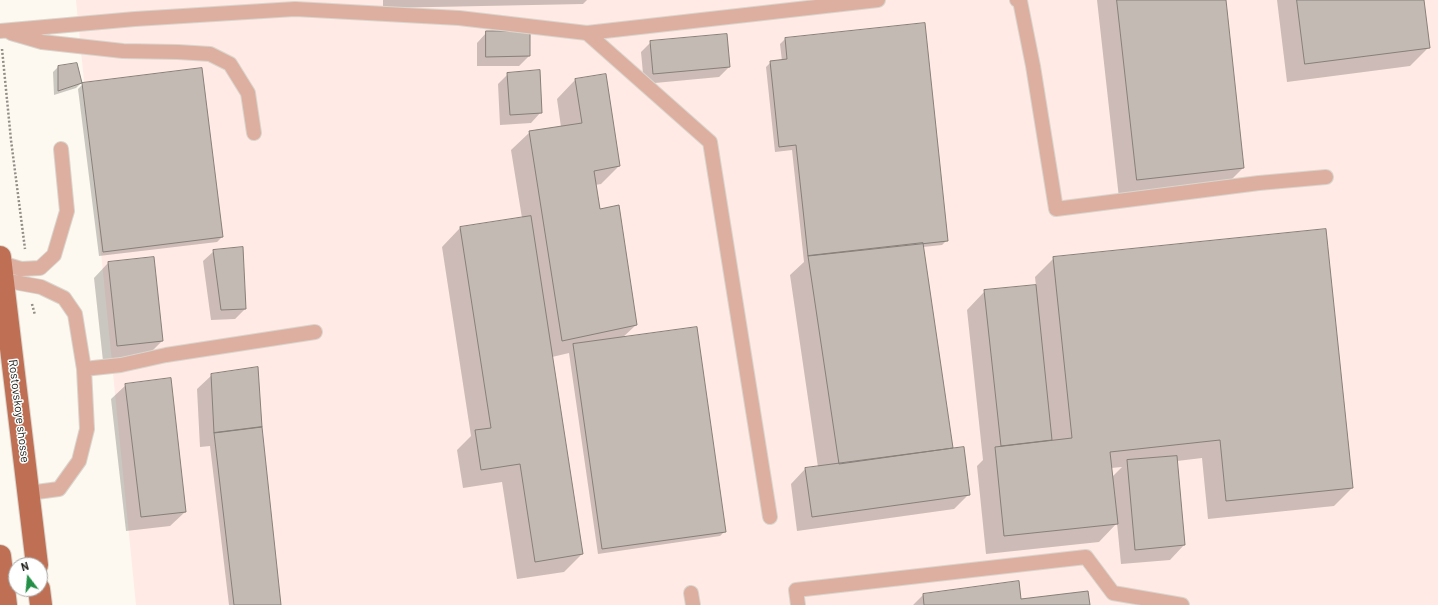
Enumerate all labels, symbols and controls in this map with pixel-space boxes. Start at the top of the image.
street label: Rostovskoye shosse [6,359,32,463]
north arrow [8,557,48,597]
text: N [20,559,30,573]

